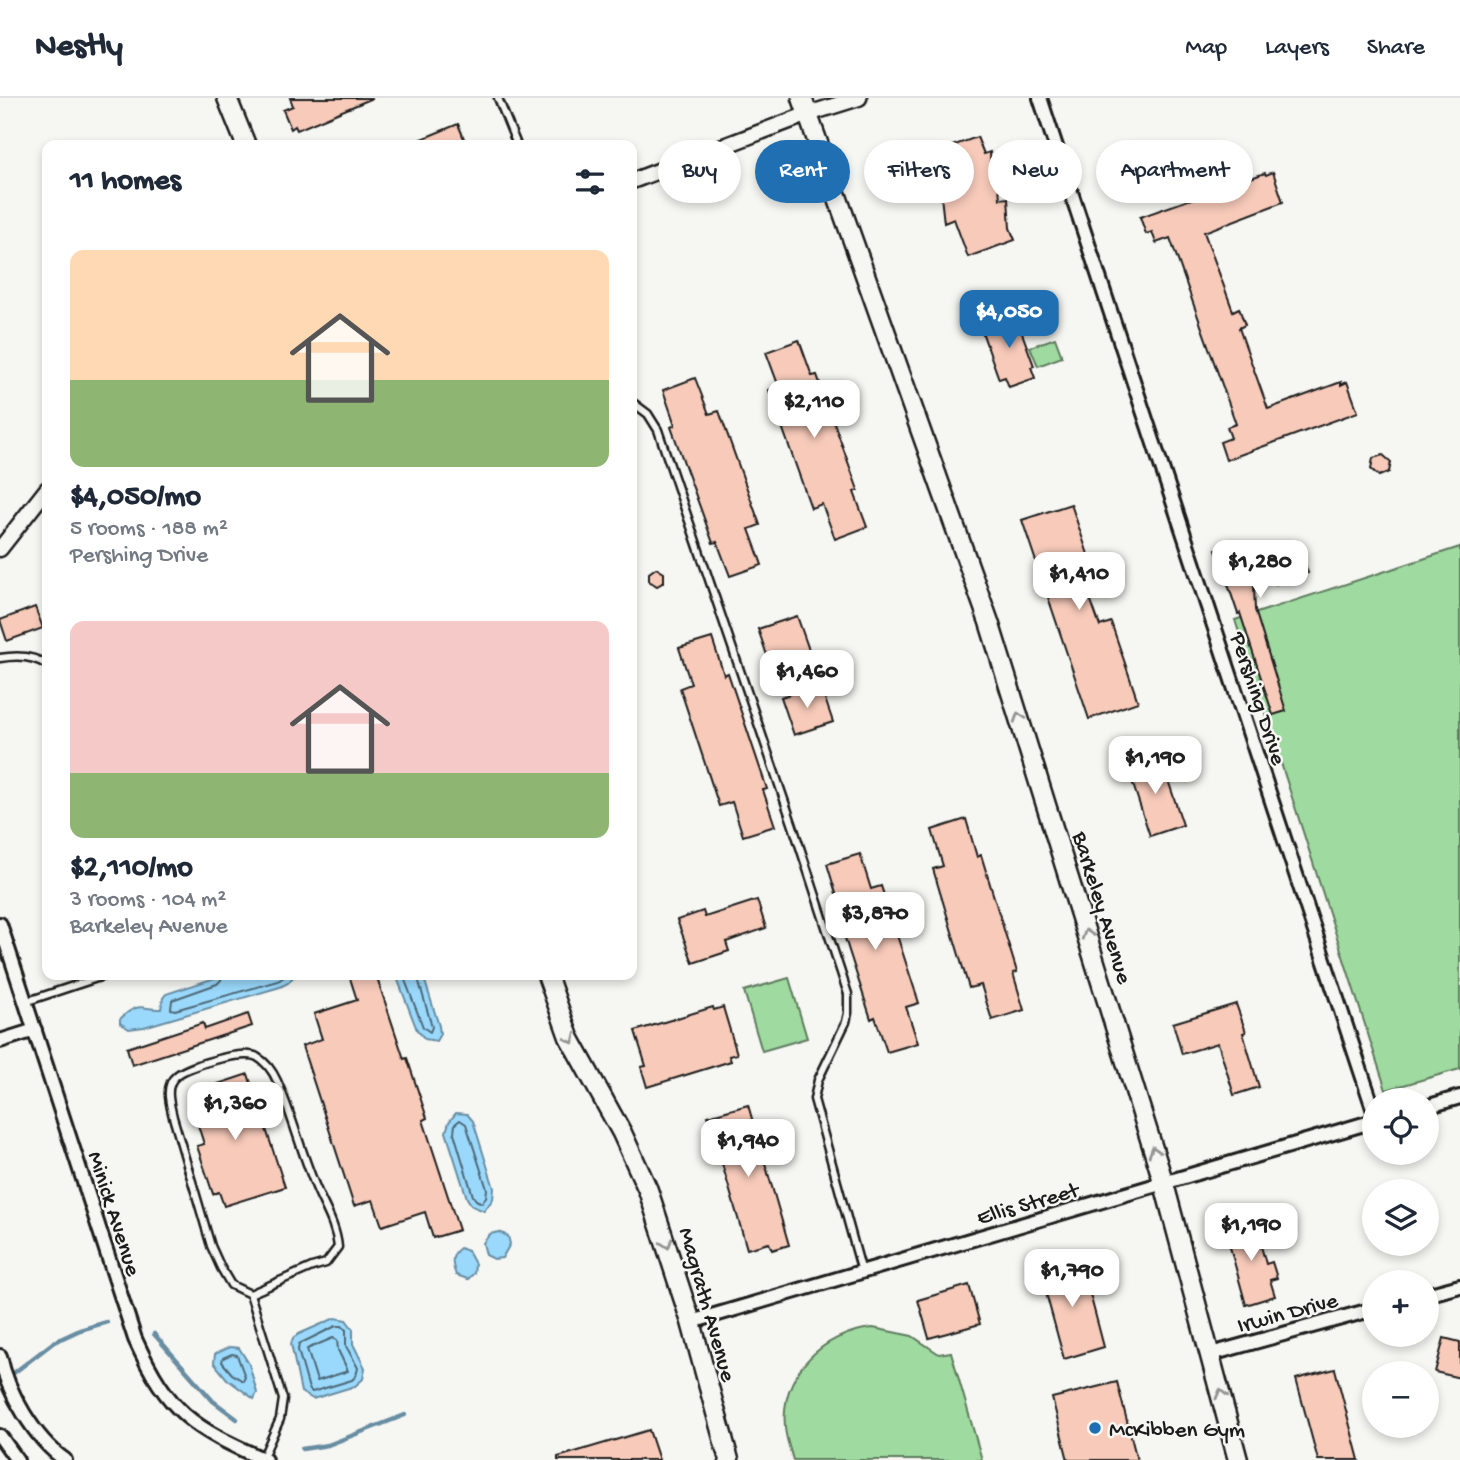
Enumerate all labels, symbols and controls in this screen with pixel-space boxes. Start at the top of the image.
text: Nestly [35,29,123,67]
text: Map [1185,34,1227,63]
text: Layers [1265,34,1329,63]
text: Share [1367,34,1425,63]
chip: Buy [658,140,741,203]
chip: Rent [755,140,850,203]
chip: Filters [864,140,974,203]
chip: New [988,140,1082,203]
chip: Apartment [1096,140,1253,203]
icon: filters [571,163,609,201]
text: 11 homes [70,165,181,200]
pin: $4,050 [952,290,1066,350]
icon: home [277,295,403,421]
text: $4,050 [976,299,1042,326]
pin: $2,110 [757,380,871,440]
text: $2,110 [784,389,844,416]
text: $4,050/mo [70,481,201,516]
text: 5 rooms · 188 m² [70,516,228,543]
pin: $1,280 [1203,540,1317,600]
text: Pershing Drive [70,543,208,570]
text: $1,280 [1228,549,1292,576]
pin: $1,410 [1022,552,1136,612]
text: $1,410 [1049,561,1109,588]
street label: Pershing Drive [1222,628,1291,770]
pin: $1,460 [750,650,864,710]
text: $1,460 [776,659,838,686]
icon: home [277,666,403,792]
one-way arrow [1012,711,1027,723]
pin: $1,190 [1098,736,1212,796]
text: $1,190 [1125,745,1185,772]
street label: Barkeley Avenue [1064,828,1137,988]
text: $2,110/mo [70,852,193,887]
text: 3 rooms · 104 m² [70,887,226,914]
pin: $3,870 [818,892,932,952]
text: $3,870 [841,901,909,928]
text: Barkeley Avenue [70,914,228,941]
one-way arrow [1081,928,1096,940]
one-way arrow [563,1031,577,1044]
pin: $1,360 [178,1082,292,1142]
map controls [1362,1088,1439,1438]
button: locate [1362,1088,1439,1165]
text: $1,360 [203,1091,267,1118]
pin: $1,940 [691,1119,805,1179]
text: $1,940 [717,1128,779,1155]
one-way arrow [1147,1145,1162,1157]
street label: Minick Avenue [80,1148,146,1281]
street label: Ellis Street [974,1178,1084,1233]
button: layers [1362,1179,1439,1256]
pin: $1,190 [1194,1204,1308,1263]
text: $1,190 [1221,1212,1281,1239]
street label: Magrath Avenue [671,1225,741,1386]
one-way arrow [659,1237,673,1250]
pin: $1,790 [1015,1250,1129,1309]
text: $1,790 [1040,1258,1104,1285]
button: + [1362,1270,1439,1347]
street label: Irwin Drive [1235,1288,1342,1341]
button: − [1362,1361,1439,1438]
one-way arrow [1215,1388,1229,1400]
place label: McKibben Gym [1109,1418,1245,1445]
marker: McKibben Gym [1087,1420,1103,1436]

